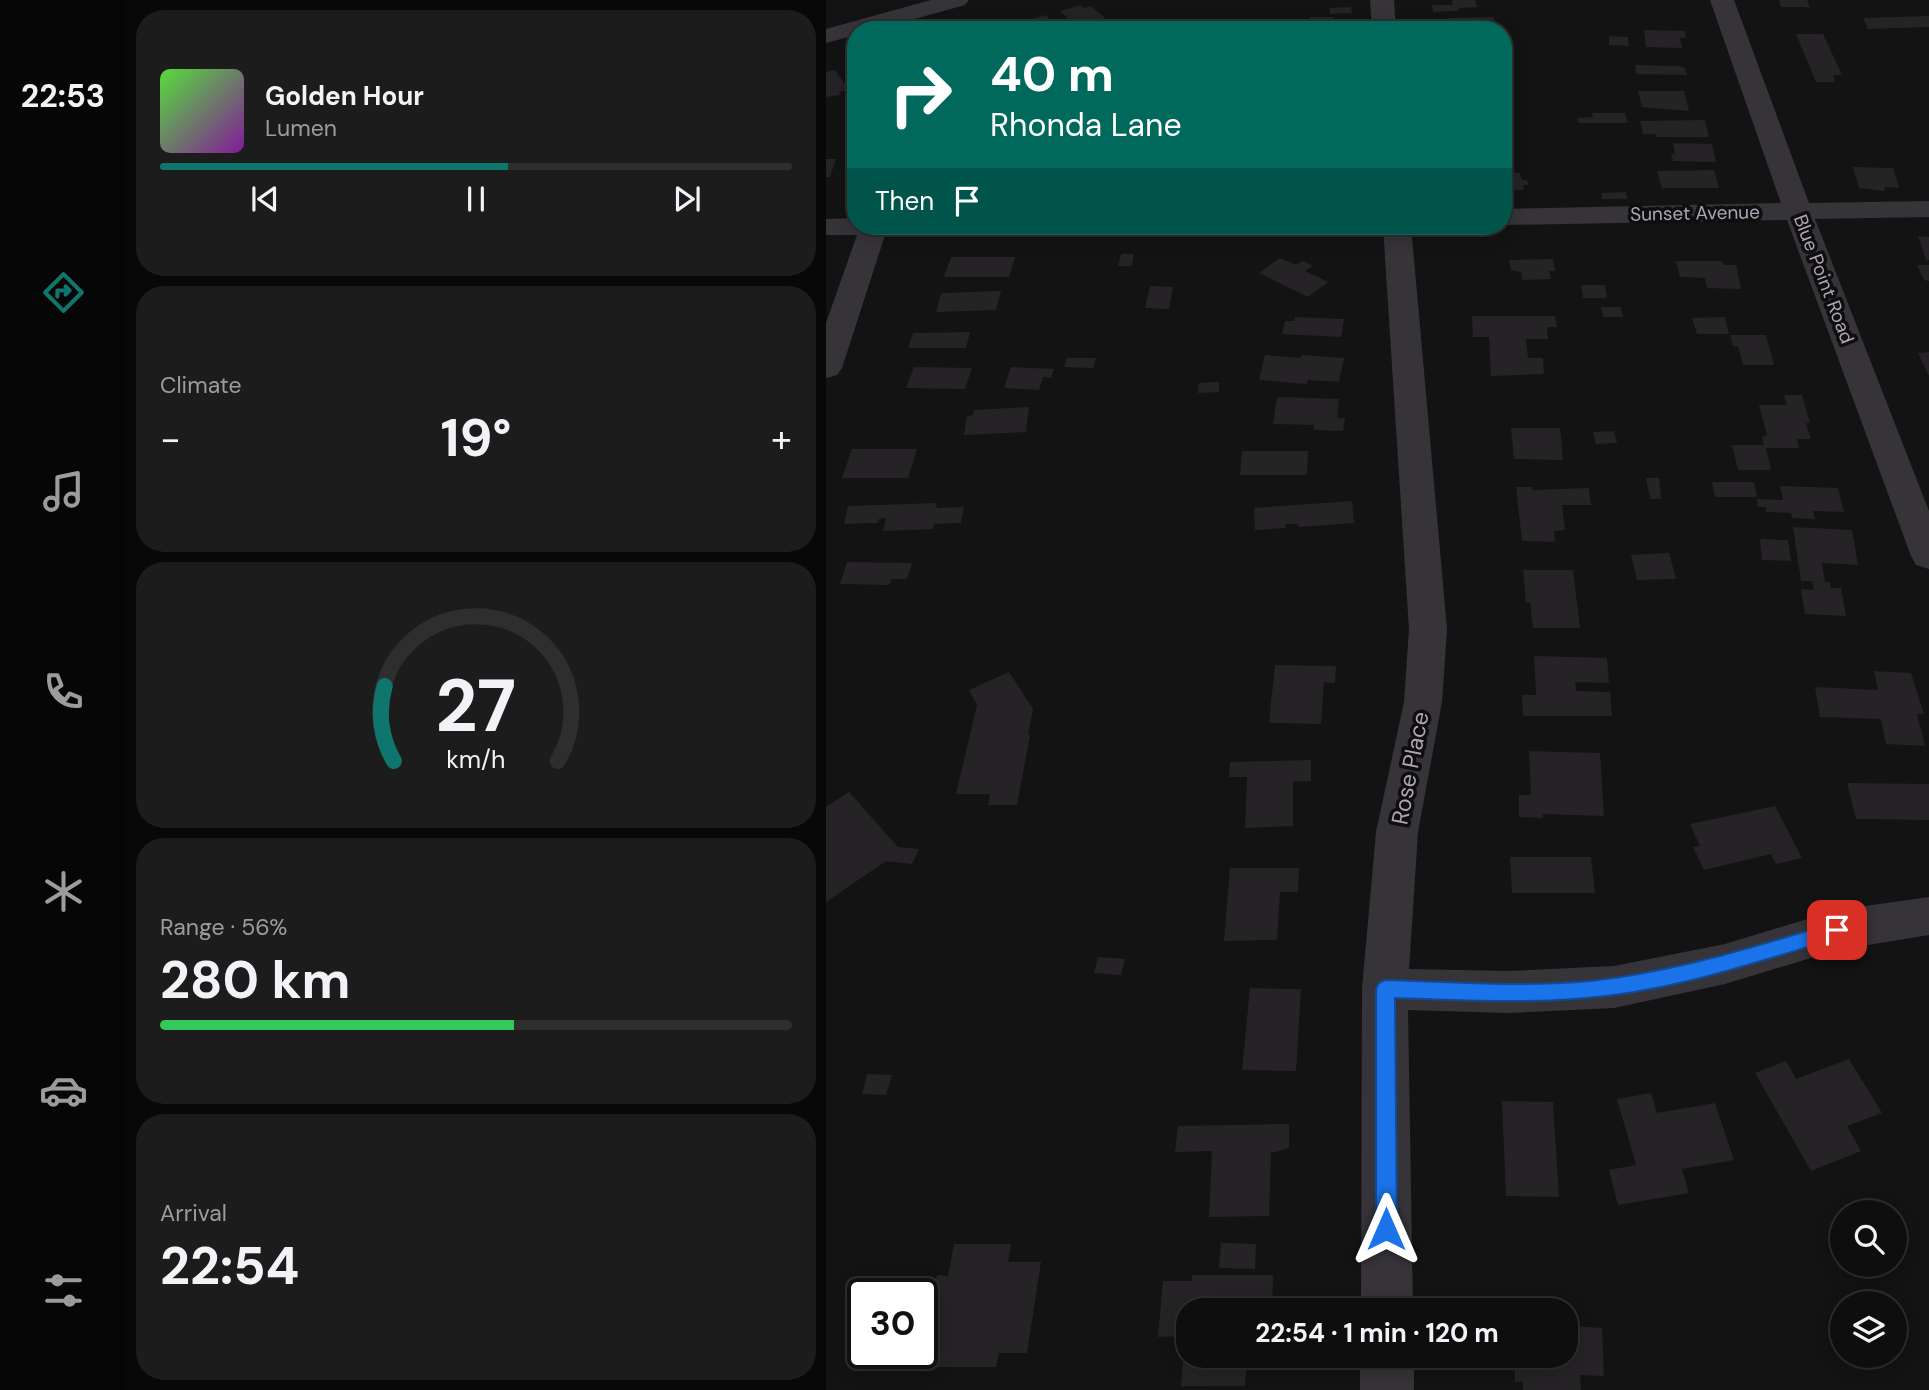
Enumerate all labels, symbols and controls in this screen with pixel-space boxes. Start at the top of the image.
text: 40 m [990,42,1114,106]
icon: right [875,49,966,140]
text: 22:53 [21,75,105,117]
text: Golden Hour [265,79,424,113]
text: Rhonda Lane [990,104,1182,146]
text: Lumen [265,113,337,143]
icon: previous [246,180,284,218]
icon: pause [457,180,495,218]
icon: next [668,180,706,218]
icon: arrive [948,182,986,220]
text: Then [875,184,934,218]
street label: Sunset Avenue [1630,199,1760,227]
street label: Blue Point Road [1788,211,1860,347]
icon: directions [39,268,88,317]
text: Climate [160,370,242,400]
text: 19° [441,404,511,472]
text: − [160,414,181,464]
text: + [771,414,792,464]
icon: music [39,467,88,516]
text: 27 [436,659,516,754]
icon: phone [39,667,88,716]
street label: Rose Place [1384,709,1436,827]
text: km/h [446,743,506,776]
icon: climate [39,867,88,916]
pin [1807,900,1867,960]
icon: arrive [1818,911,1856,949]
text: Range · 56% [160,912,287,942]
text: 280 km [160,946,350,1014]
icon: car [39,1066,88,1115]
position arrow [1349,1192,1423,1266]
text: Arrival [160,1198,227,1228]
map controls [1830,1200,1907,1368]
button: search [1830,1200,1907,1277]
text: 22:54 [160,1232,299,1300]
icon: filters [39,1266,88,1315]
speed limit sign: 30 [847,1278,938,1369]
button: layers [1830,1291,1907,1368]
text: 22:54 · 1 min · 120 m [1255,1316,1499,1350]

